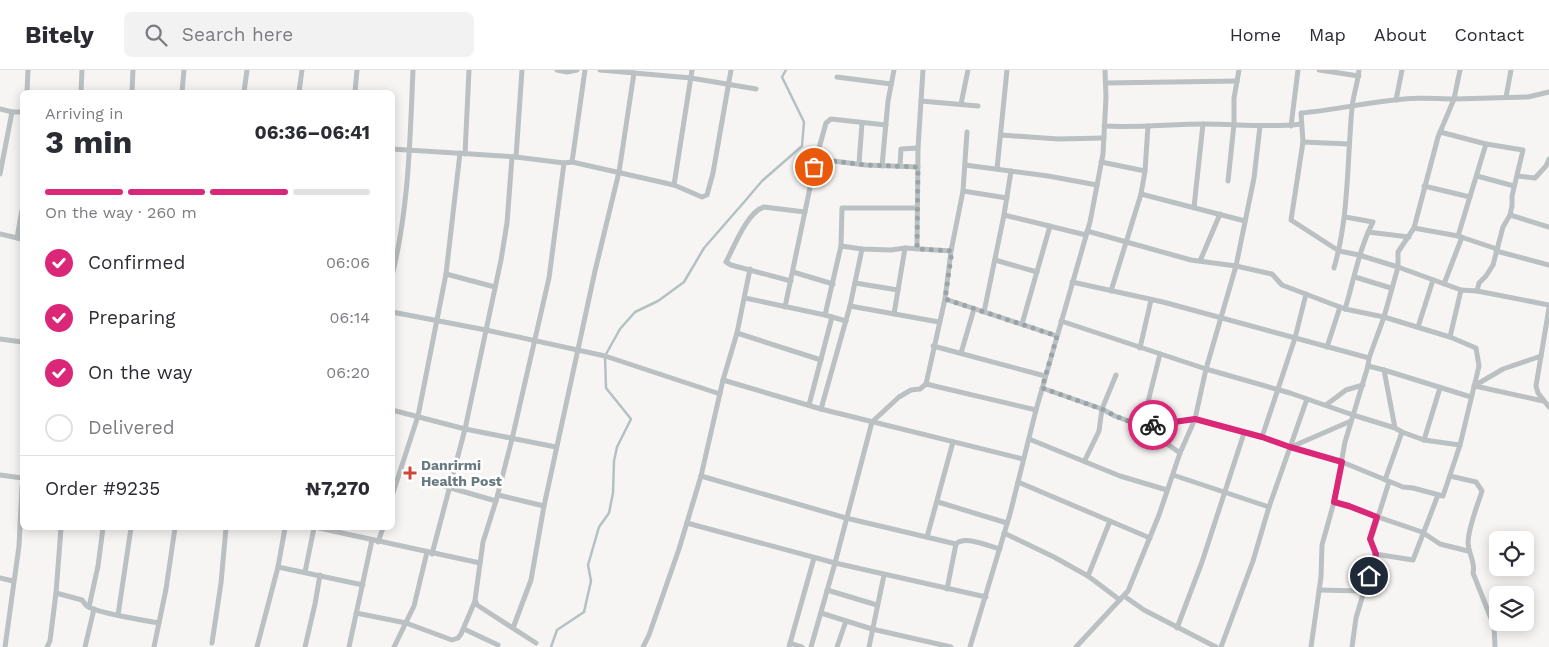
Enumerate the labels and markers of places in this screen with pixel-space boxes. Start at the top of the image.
pin [793,146,835,188]
place label: Danrirmi Health Post [421,457,502,489]
marker: Danrirmi Health Post [403,466,417,480]
pin [1348,555,1390,597]

